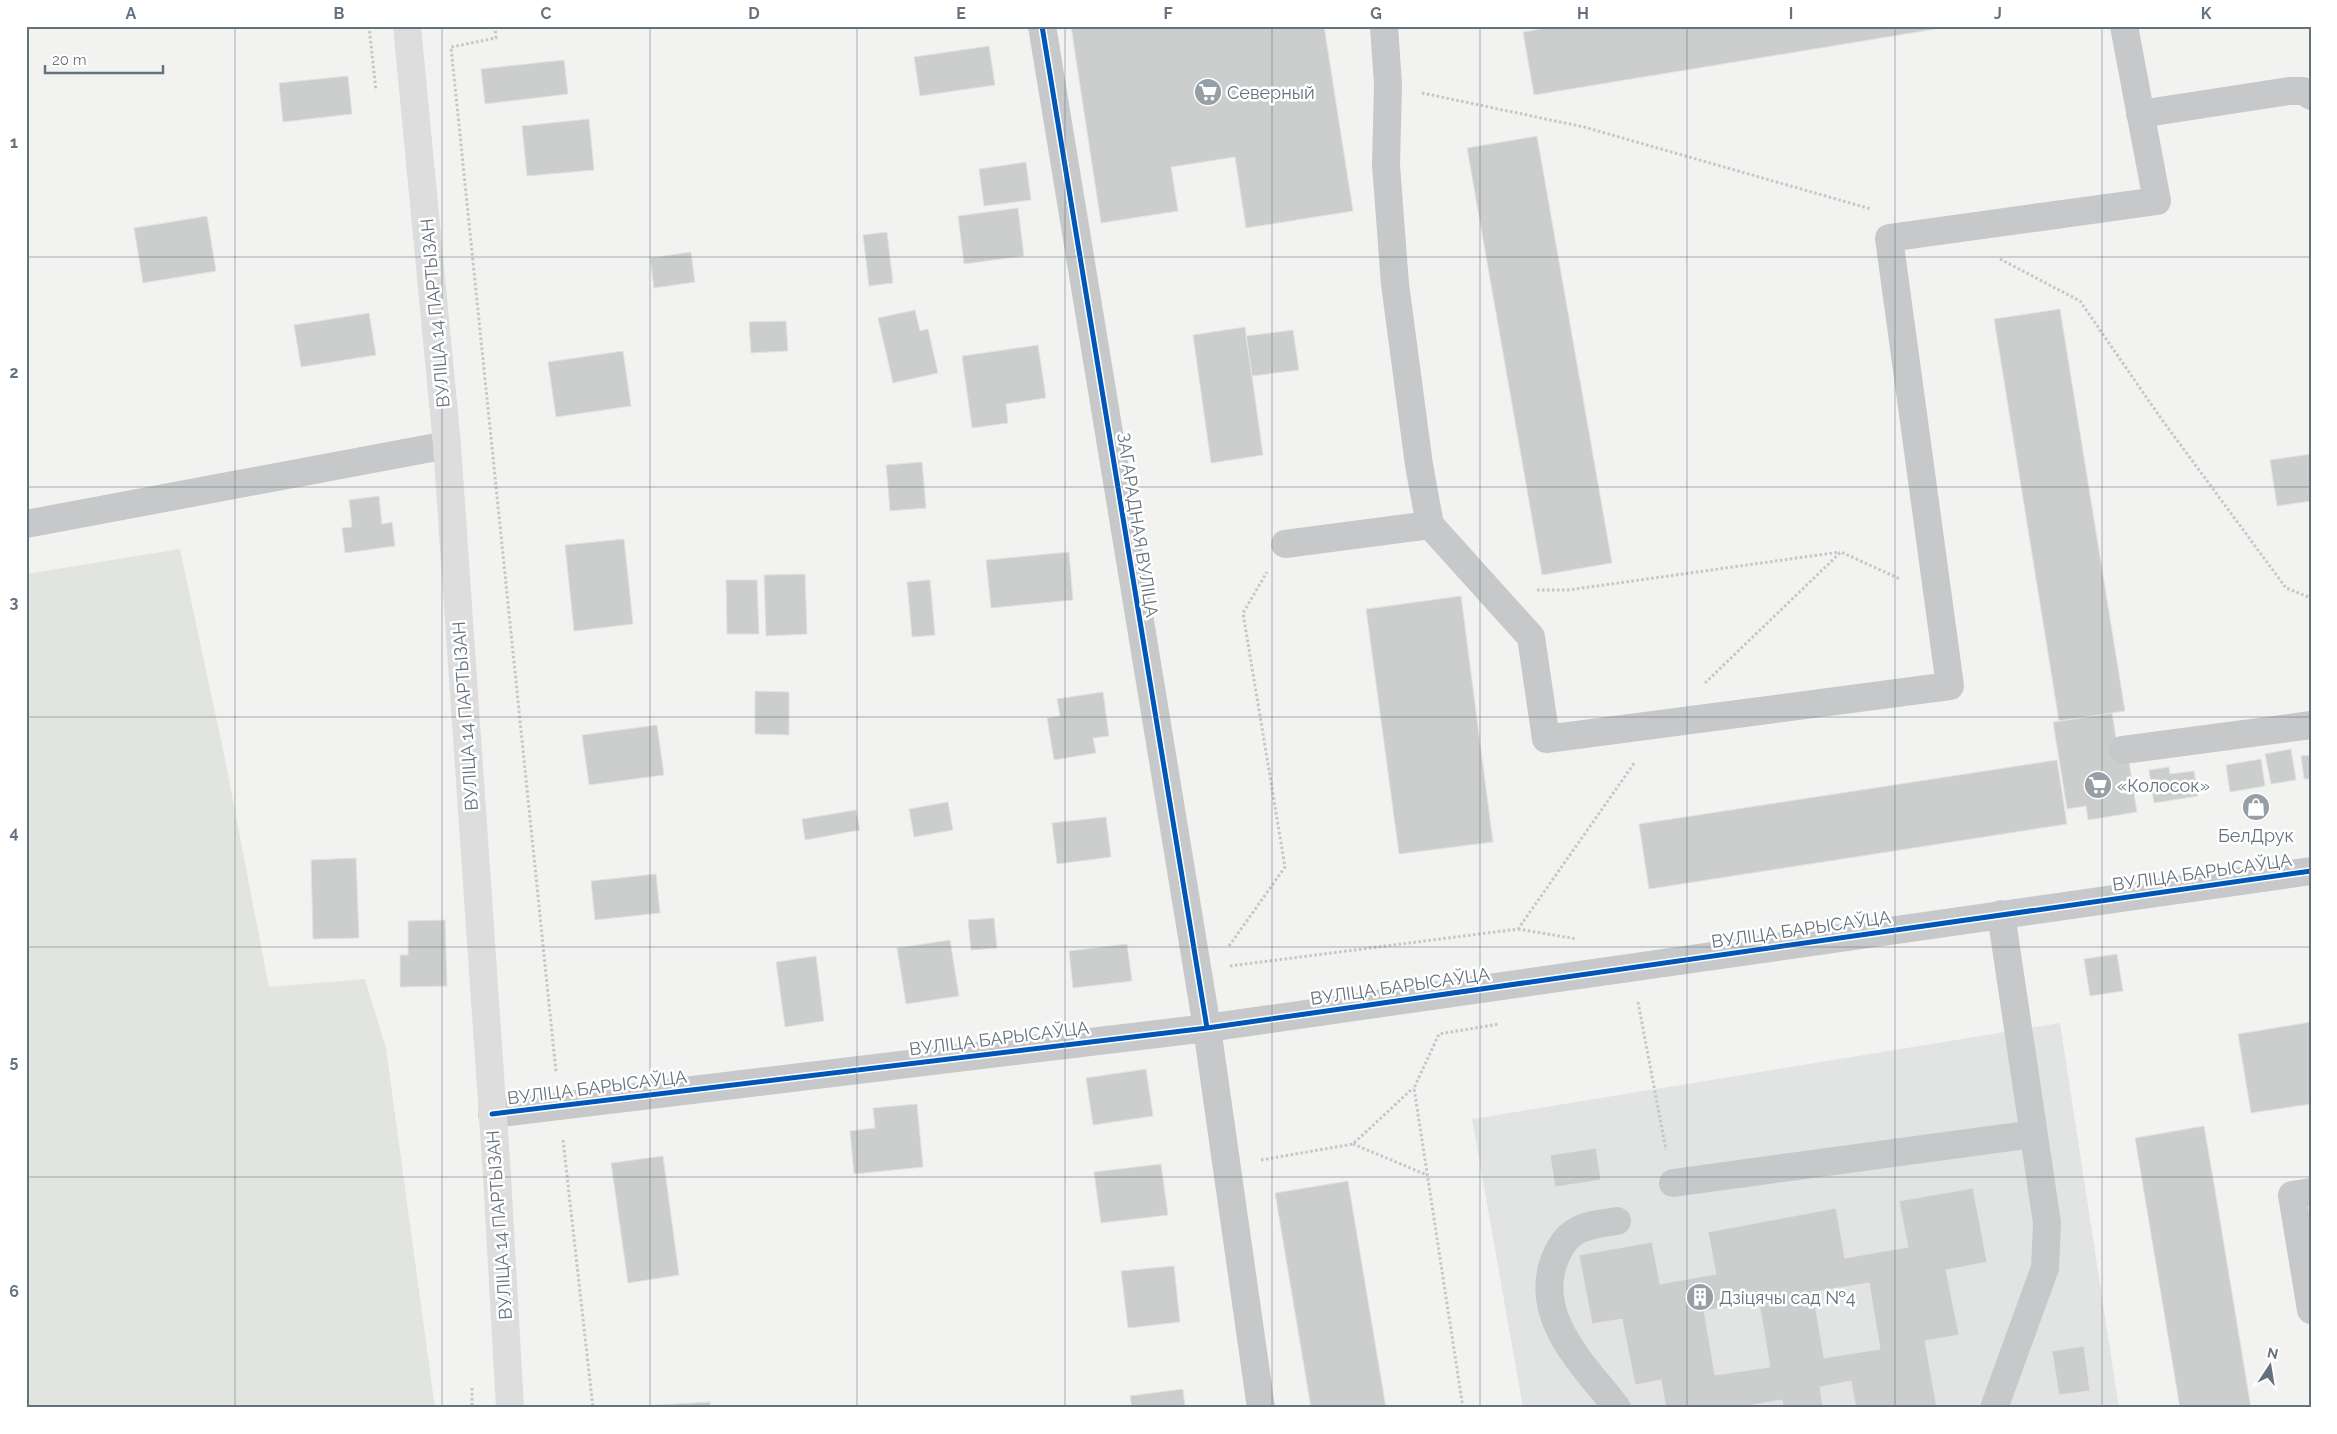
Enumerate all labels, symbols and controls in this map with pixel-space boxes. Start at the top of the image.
text: A [126,4,137,23]
text: B [334,4,345,23]
text: C [541,4,552,23]
text: D [748,4,760,23]
text: E [956,4,966,23]
text: F [1163,4,1173,23]
text: G [1370,4,1382,23]
text: H [1577,4,1589,23]
text: I [1789,4,1793,23]
text: J [1994,4,2002,23]
text: K [2201,4,2212,23]
scale bar [45,42,162,74]
text: 20 m [52,51,87,69]
supermarket icon: Северный [1193,77,1223,107]
place label: Северный [1227,82,1315,103]
text: 1 [10,133,18,152]
street label: ВУЛІЦА 14 ПАРТЫЗАН [416,218,454,408]
text: 2 [9,363,19,382]
street label: ЗАГАРАДНАЯ ВУЛІЦА [1113,431,1163,619]
text: 3 [10,593,19,612]
street label: ВУЛІЦА 14 ПАРТЫЗАН [448,621,482,811]
supermarket icon: «Колосок» [2083,770,2113,800]
place label: «Колосок» [2117,775,2210,796]
shop icon: БелДрук [2241,792,2271,822]
text: 4 [9,823,19,842]
place label: БелДрук [2218,825,2294,846]
street label: ВУЛІЦА БАРЫСАЎЦА [2111,849,2293,895]
street label: ВУЛІЦА БАРЫСАЎЦА [1710,906,1892,952]
street label: ВУЛІЦА БАРЫСАЎЦА [1309,963,1491,1009]
street label: ВУЛІЦА БАРЫСАЎЦА [908,1017,1090,1059]
text: 5 [10,1052,19,1071]
street label: ВУЛІЦА БАРЫСАЎЦА [506,1066,688,1108]
street label: ВУЛІЦА 14 ПАРТЫЗАН [482,1130,516,1320]
text: 6 [9,1282,19,1301]
building icon: Дзіцячы сад №4 [1685,1282,1715,1312]
place label: Дзіцячы сад №4 [1719,1287,1856,1308]
north arrow [2244,1342,2294,1392]
text: N [2266,1344,2280,1362]

